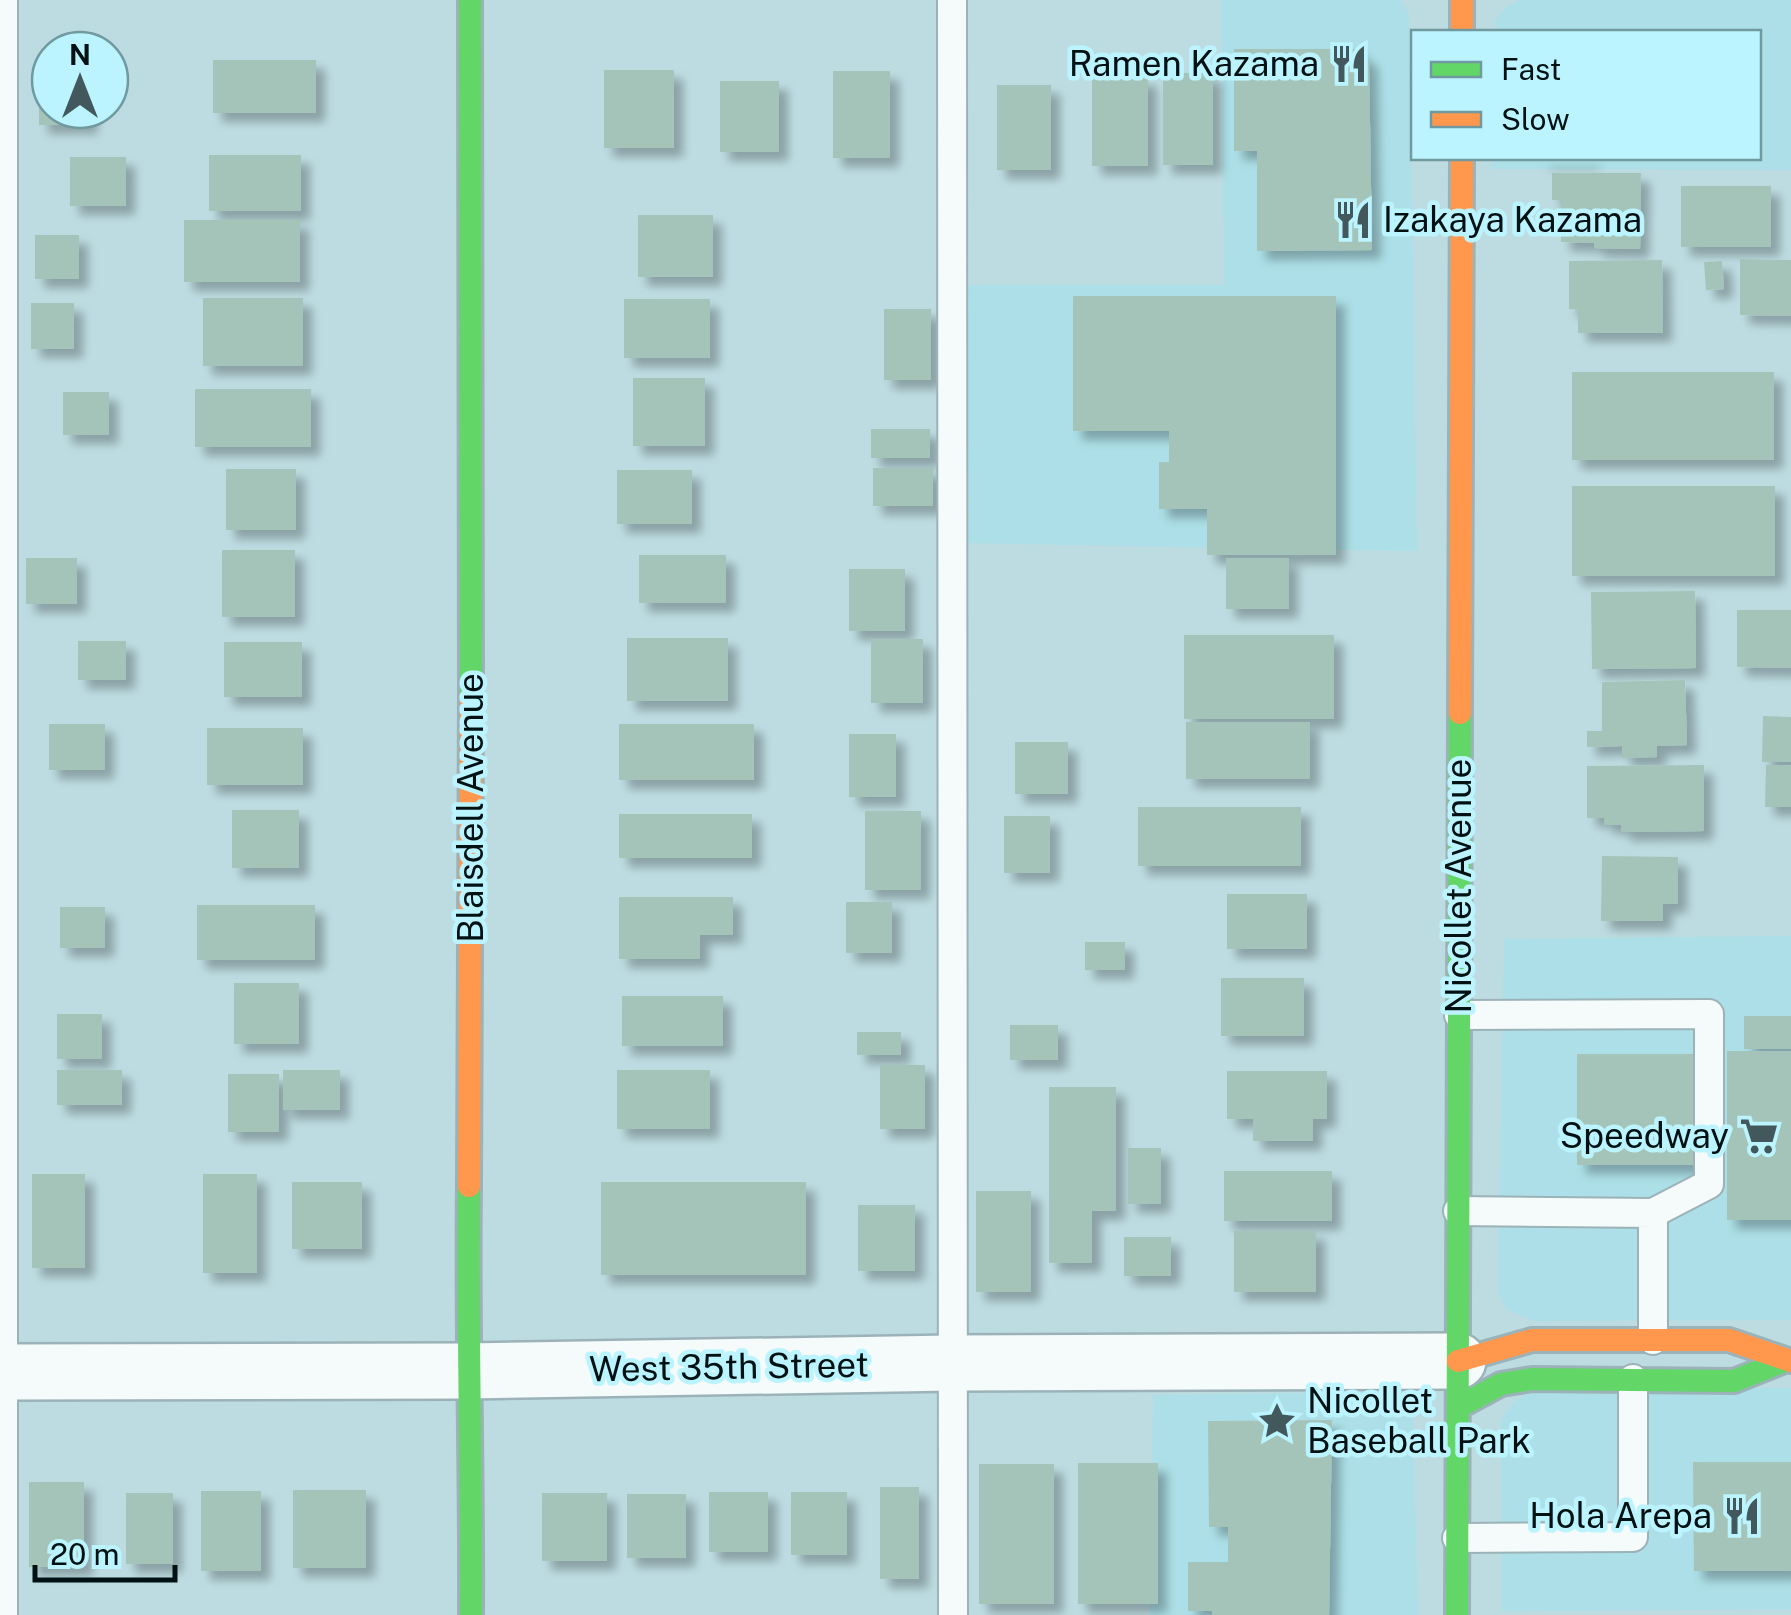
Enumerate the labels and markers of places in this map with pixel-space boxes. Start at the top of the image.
place label: Ramen Kazama [1069,43,1319,84]
restaurant icon: Ramen Kazama [1328,43,1370,85]
restaurant icon: Izakaya Kazama [1332,199,1374,241]
place label: Izakaya Kazama [1383,199,1642,240]
place label: Speedway [1560,1115,1729,1156]
supermarket icon: Speedway [1738,1115,1780,1157]
place label: Nicollet Baseball Park [1307,1380,1531,1461]
place icon: Nicollet Baseball Park [1256,1400,1298,1442]
place label: Hola Arepa [1529,1495,1712,1536]
restaurant icon: Hola Arepa [1721,1495,1763,1537]

